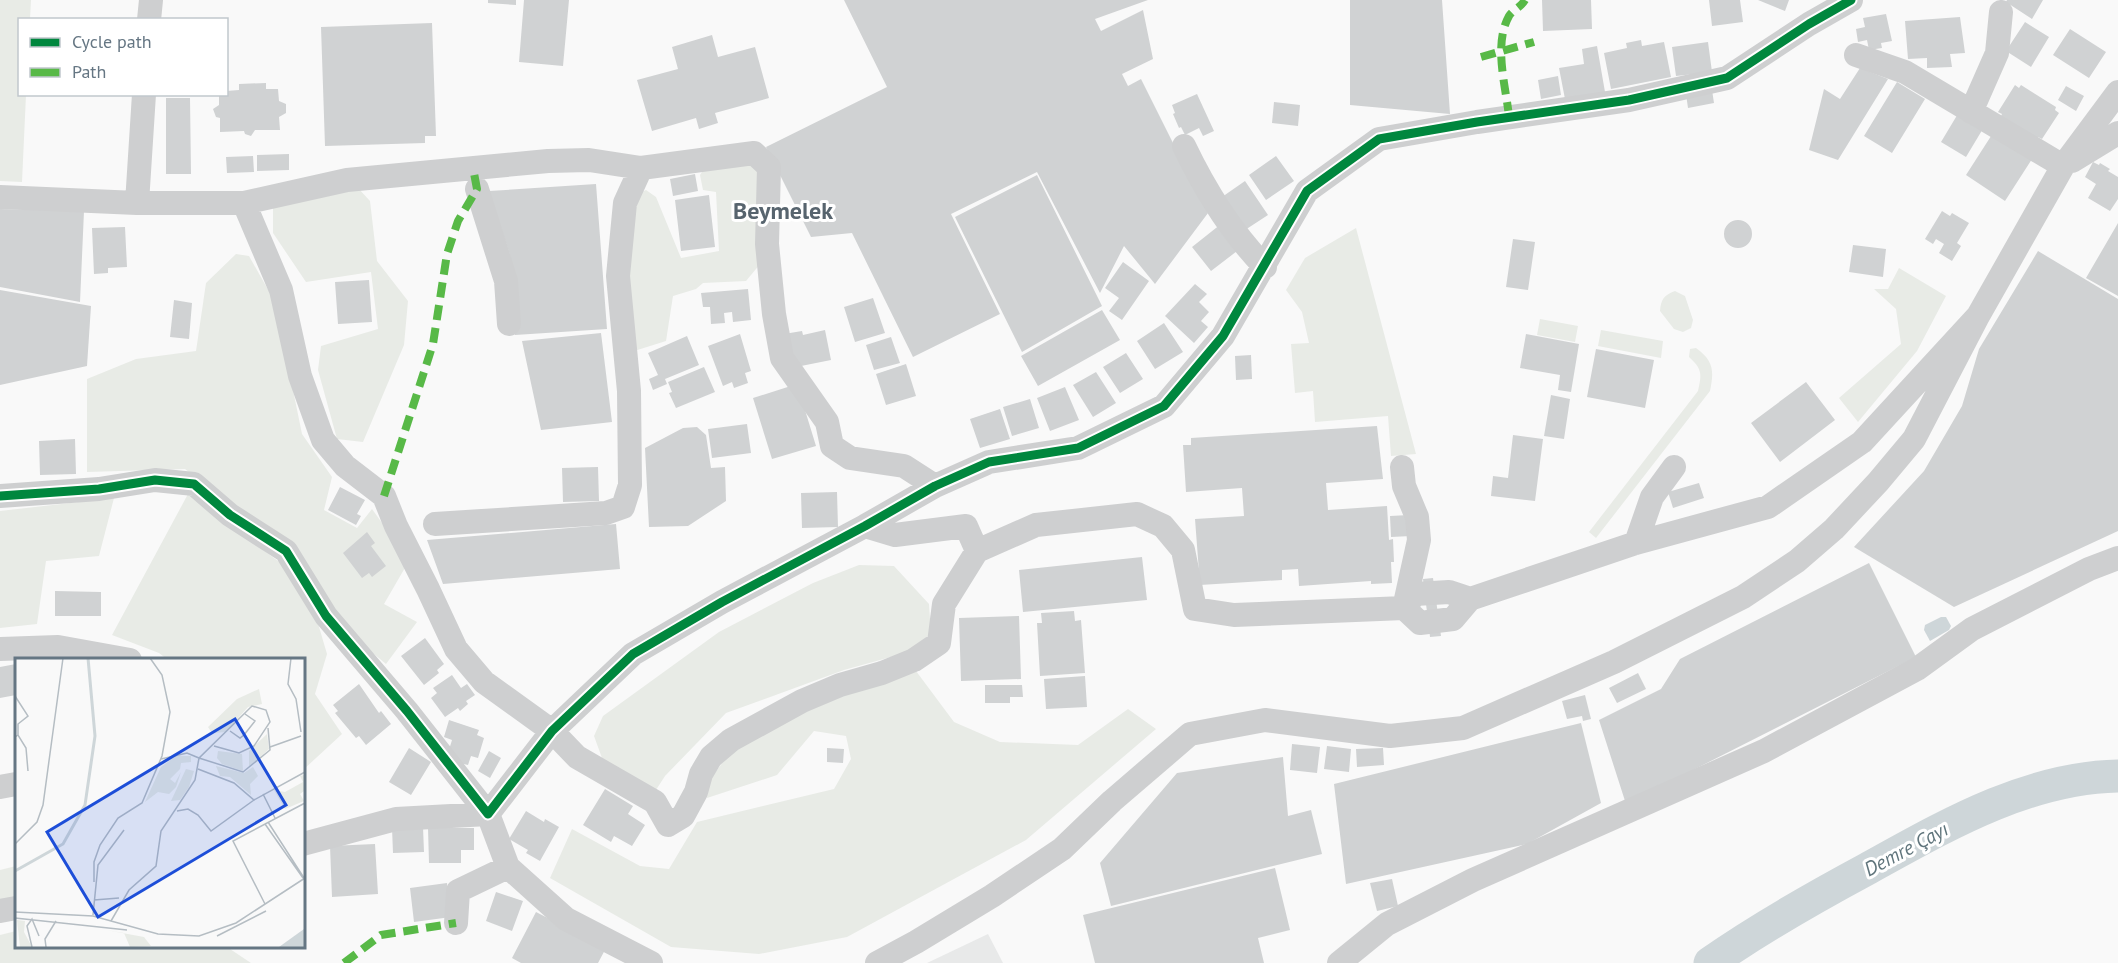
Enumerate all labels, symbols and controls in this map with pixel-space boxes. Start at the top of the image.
legend [18,18,228,96]
text: Cycle path [72,30,152,53]
text: Path [72,60,106,83]
district label: Beymelek [733,195,833,226]
inset map [15,658,304,948]
water label: Demre Çayı [1859,816,1953,882]

